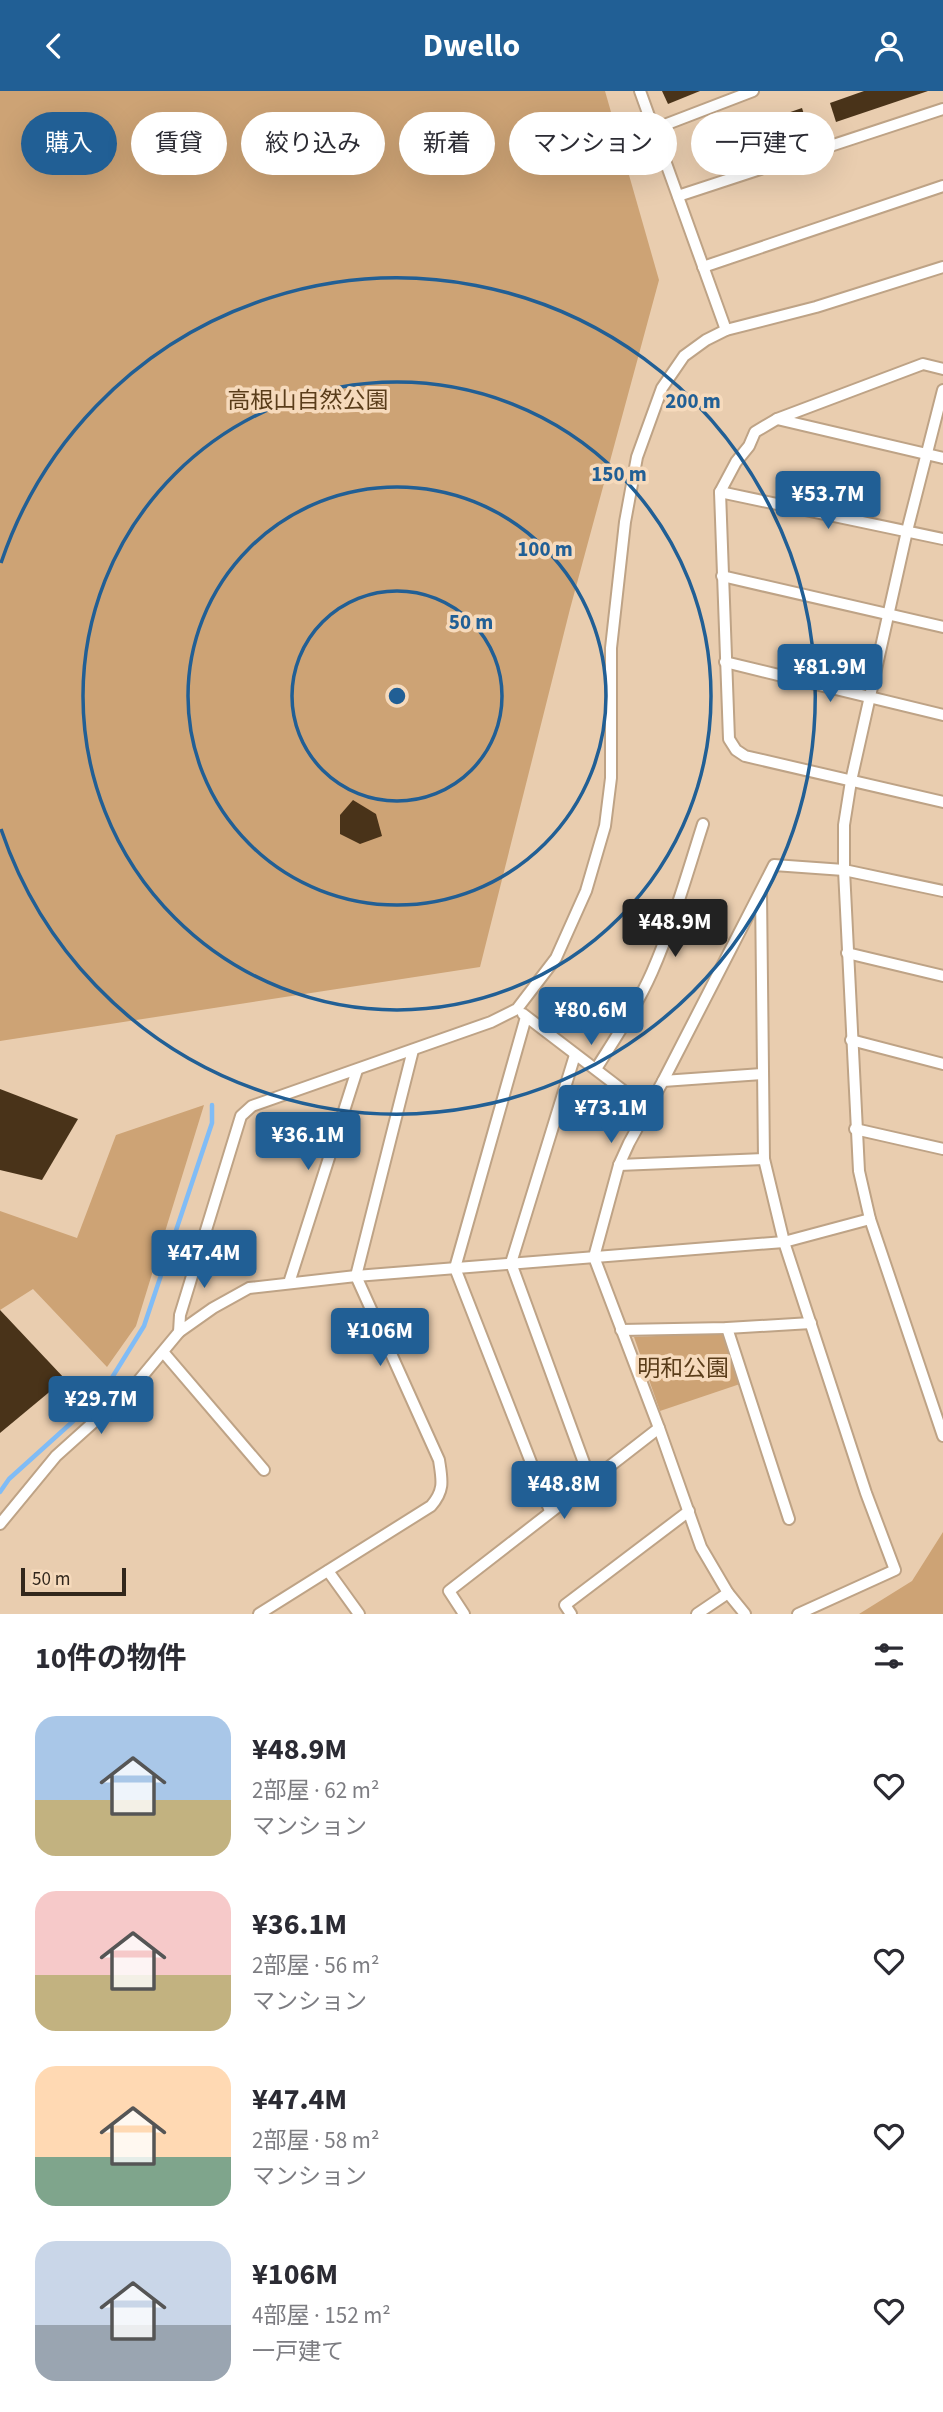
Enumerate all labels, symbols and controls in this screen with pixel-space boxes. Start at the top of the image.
text: Dwello [423,23,520,69]
icon: back [35,27,73,65]
icon: person [870,27,908,65]
chip: 購入 [21,112,117,175]
chip: 賃貸 [131,112,227,175]
chip: 絞り込み [241,112,385,175]
chip: 新着 [399,112,495,175]
chip: マンション [509,112,677,175]
chip: 一戸建て [691,112,835,175]
park label: 高根山自然公園 [228,384,389,417]
text: 200 m [665,386,721,416]
text: 150 m [591,459,647,489]
pin: ¥53.7M [771,471,885,531]
text: ¥53.7M [791,477,865,510]
text: 100 m [517,534,573,564]
text: 50 m [449,607,493,637]
pin: ¥81.9M [773,645,887,704]
text: ¥81.9M [793,650,867,683]
centre of rings [385,684,409,708]
pin: ¥48.9M [618,899,732,959]
text: ¥48.9M [638,905,712,938]
pin: ¥80.6M [534,988,648,1047]
text: ¥80.6M [554,993,628,1026]
pin: ¥73.1M [554,1086,668,1145]
text: ¥73.1M [574,1091,648,1124]
pin: ¥36.1M [251,1112,365,1172]
text: ¥36.1M [271,1118,345,1151]
pin: ¥47.4M [147,1231,261,1290]
text: ¥47.4M [167,1236,241,1269]
pin: ¥106M [331,1309,429,1368]
text: ¥106M [347,1314,413,1347]
park label: 明和公園 [637,1352,729,1385]
pin: ¥29.7M [44,1377,158,1436]
text: ¥29.7M [64,1382,138,1415]
pin: ¥48.8M [507,1461,621,1521]
text: ¥48.8M [527,1467,601,1500]
scale bar [21,1565,126,1597]
text: 50 m [32,1566,70,1593]
text: 10件の物件 [35,1637,187,1680]
icon: filters [870,1637,908,1675]
text: ¥48.9M [252,1728,347,1771]
icon: home [91,1744,175,1828]
icon: heart [870,1767,908,1805]
text: 2部屋 · 62 m² [252,1774,379,1807]
text: マンション [252,1810,367,1843]
text: ¥36.1M [252,1903,347,1946]
icon: home [91,1919,175,2003]
icon: heart [870,1942,908,1980]
text: 2部屋 · 56 m² [252,1949,379,1982]
text: マンション [252,1985,367,2018]
text: ¥47.4M [252,2078,347,2121]
icon: home [91,2094,175,2178]
icon: heart [870,2117,908,2155]
text: 2部屋 · 58 m² [252,2124,379,2157]
text: マンション [252,2160,367,2193]
text: ¥106M [252,2253,338,2296]
icon: home [91,2269,175,2353]
icon: heart [870,2292,908,2330]
text: 4部屋 · 152 m² [252,2299,391,2332]
text: 一戸建て [252,2335,344,2368]

